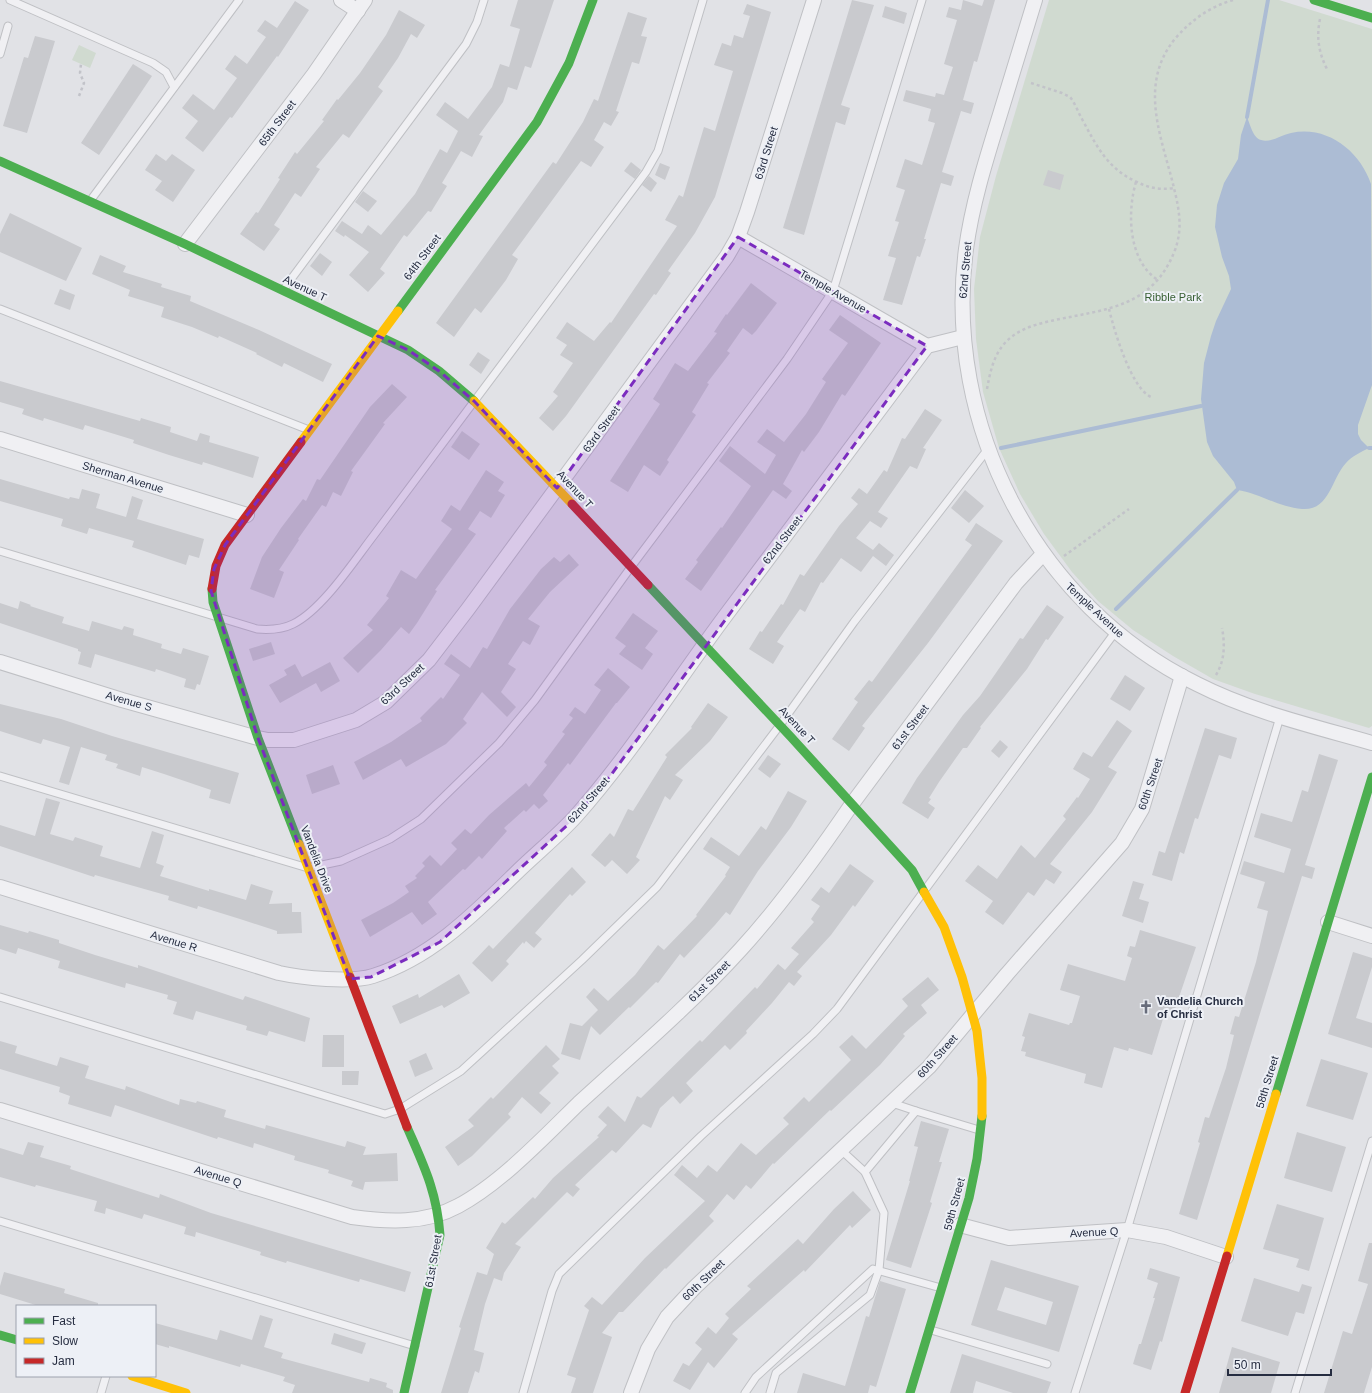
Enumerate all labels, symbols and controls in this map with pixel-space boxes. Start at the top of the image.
street label: 65th Street [256,98,298,148]
street label: 63rd Street [752,125,780,181]
street label: 64th Street [401,232,443,282]
street label: 62nd Street [957,241,973,299]
street label: Temple Avenue [798,267,868,315]
street label: Avenue T [281,273,329,303]
park label: Ribble Park [1145,291,1202,303]
street label: 63rd Street [580,403,622,455]
street label: Sherman Avenue [81,459,165,495]
street label: Avenue T [555,468,595,510]
street label: 62nd Street [760,514,804,566]
street label: Temple Avenue [1063,580,1127,640]
street label: 63rd Street [378,661,426,707]
street label: Avenue S [105,689,153,713]
street label: 61st Street [889,702,931,752]
street label: Avenue T [777,704,817,746]
street label: 60th Street [1136,757,1164,811]
street label: 62nd Street [565,775,611,825]
street label: Vandelia Drive [299,824,335,894]
street label: Avenue R [149,928,199,954]
street label: 61st Street [686,958,732,1004]
place label: Vandelia Church of Christ [1157,995,1243,1020]
church icon: Vandelia Church of Christ [1138,999,1154,1015]
street label: 60th Street [915,1032,959,1080]
street label: 58th Street [1253,1055,1281,1109]
street label: Avenue Q [193,1163,243,1189]
street label: 59th Street [941,1176,967,1232]
street label: Avenue Q [1069,1225,1119,1239]
street label: 61st Street [422,1234,444,1288]
street label: 60th Street [679,1257,727,1303]
legend [16,1305,156,1377]
text: Fast [52,1314,76,1328]
text: Slow [52,1334,78,1348]
scale bar [1228,1351,1331,1377]
text: Jam [52,1354,75,1368]
text: 50 m [1234,1358,1261,1372]

